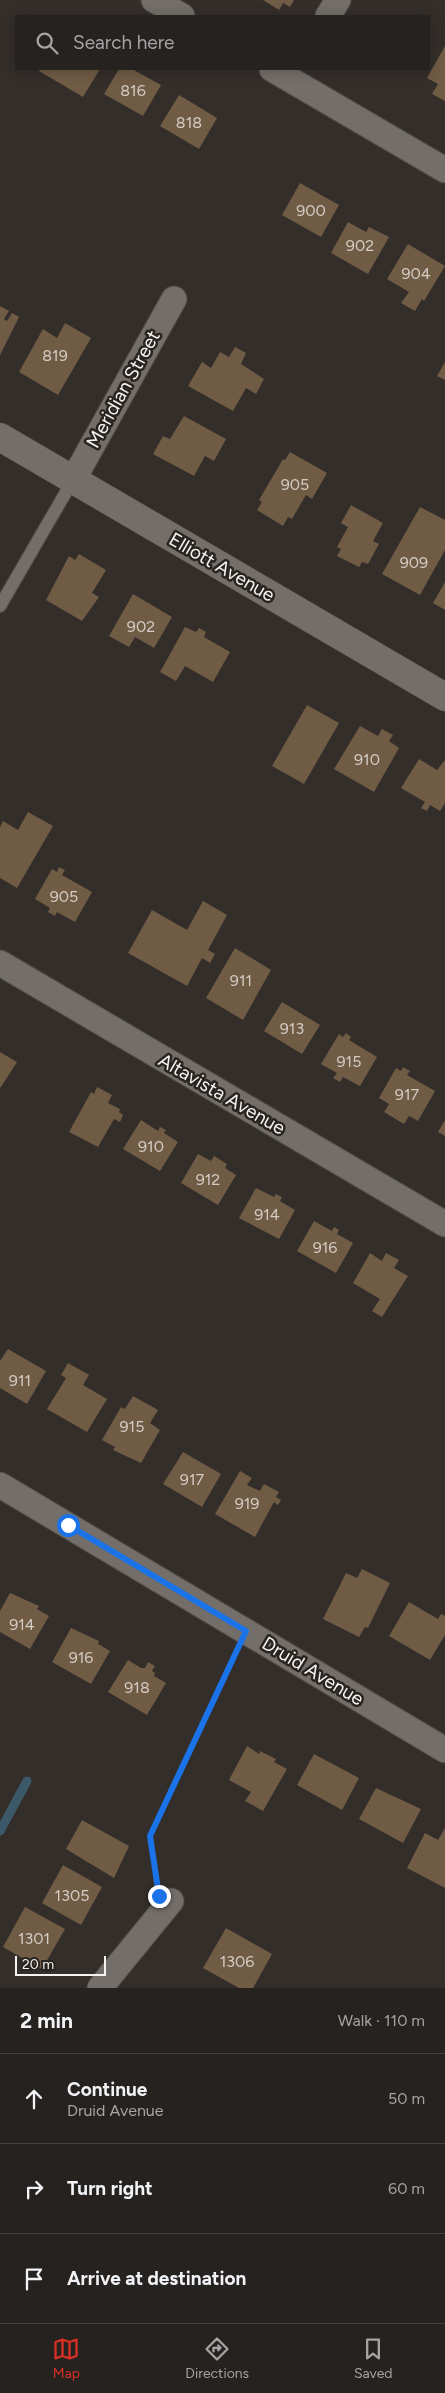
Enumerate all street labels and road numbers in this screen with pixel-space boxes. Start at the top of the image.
street label: Meridian Street [81,326,165,452]
street label: Elliott Avenue [165,527,279,607]
street label: Altavista Avenue [154,1048,290,1140]
street label: Druid Avenue [258,1632,368,1710]

